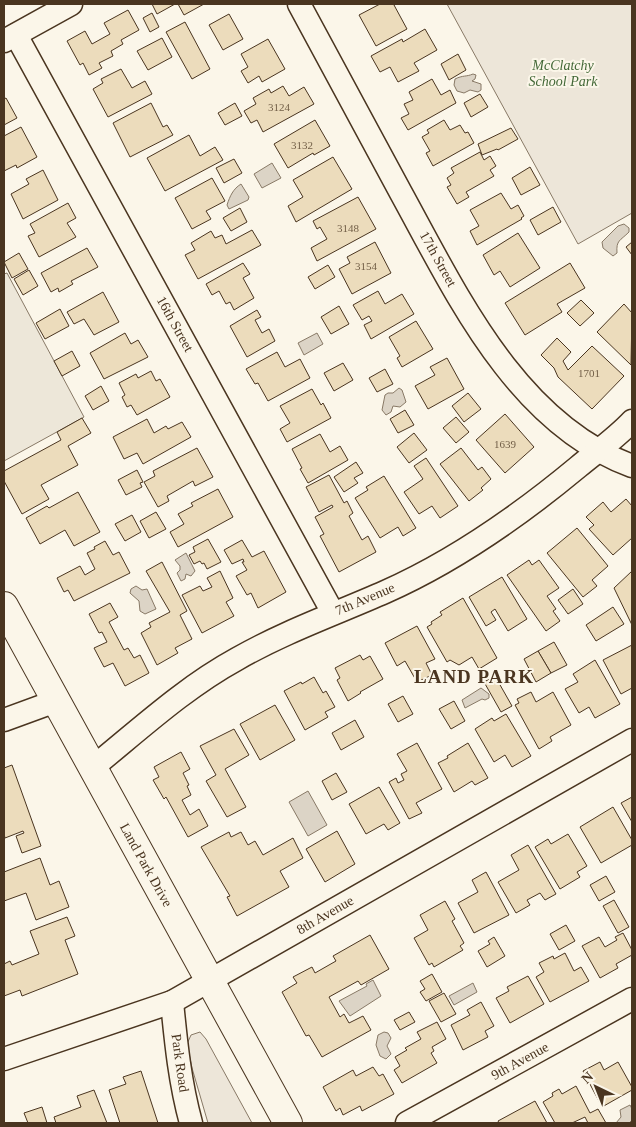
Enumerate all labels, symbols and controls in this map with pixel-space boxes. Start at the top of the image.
park label: McClatchy School Park [529,58,598,89]
house number: 3124 [268,101,291,113]
house number: 3132 [291,139,313,151]
house number: 3148 [337,222,360,234]
street label: 17th Street [417,229,459,289]
house number: 3154 [355,260,378,272]
street label: 16th Street [154,294,196,354]
house number: 1701 [578,367,600,379]
house number: 1639 [494,438,517,450]
street label: 7th Avenue [333,580,397,618]
district label: LAND PARK [414,666,534,687]
street label: Land Park Drive [117,821,175,909]
street label: 8th Avenue [294,893,356,937]
street label: Park Road [168,1033,192,1093]
street label: 9th Avenue [489,1039,551,1083]
north arrow [571,1062,621,1112]
text: N [579,1069,596,1087]

